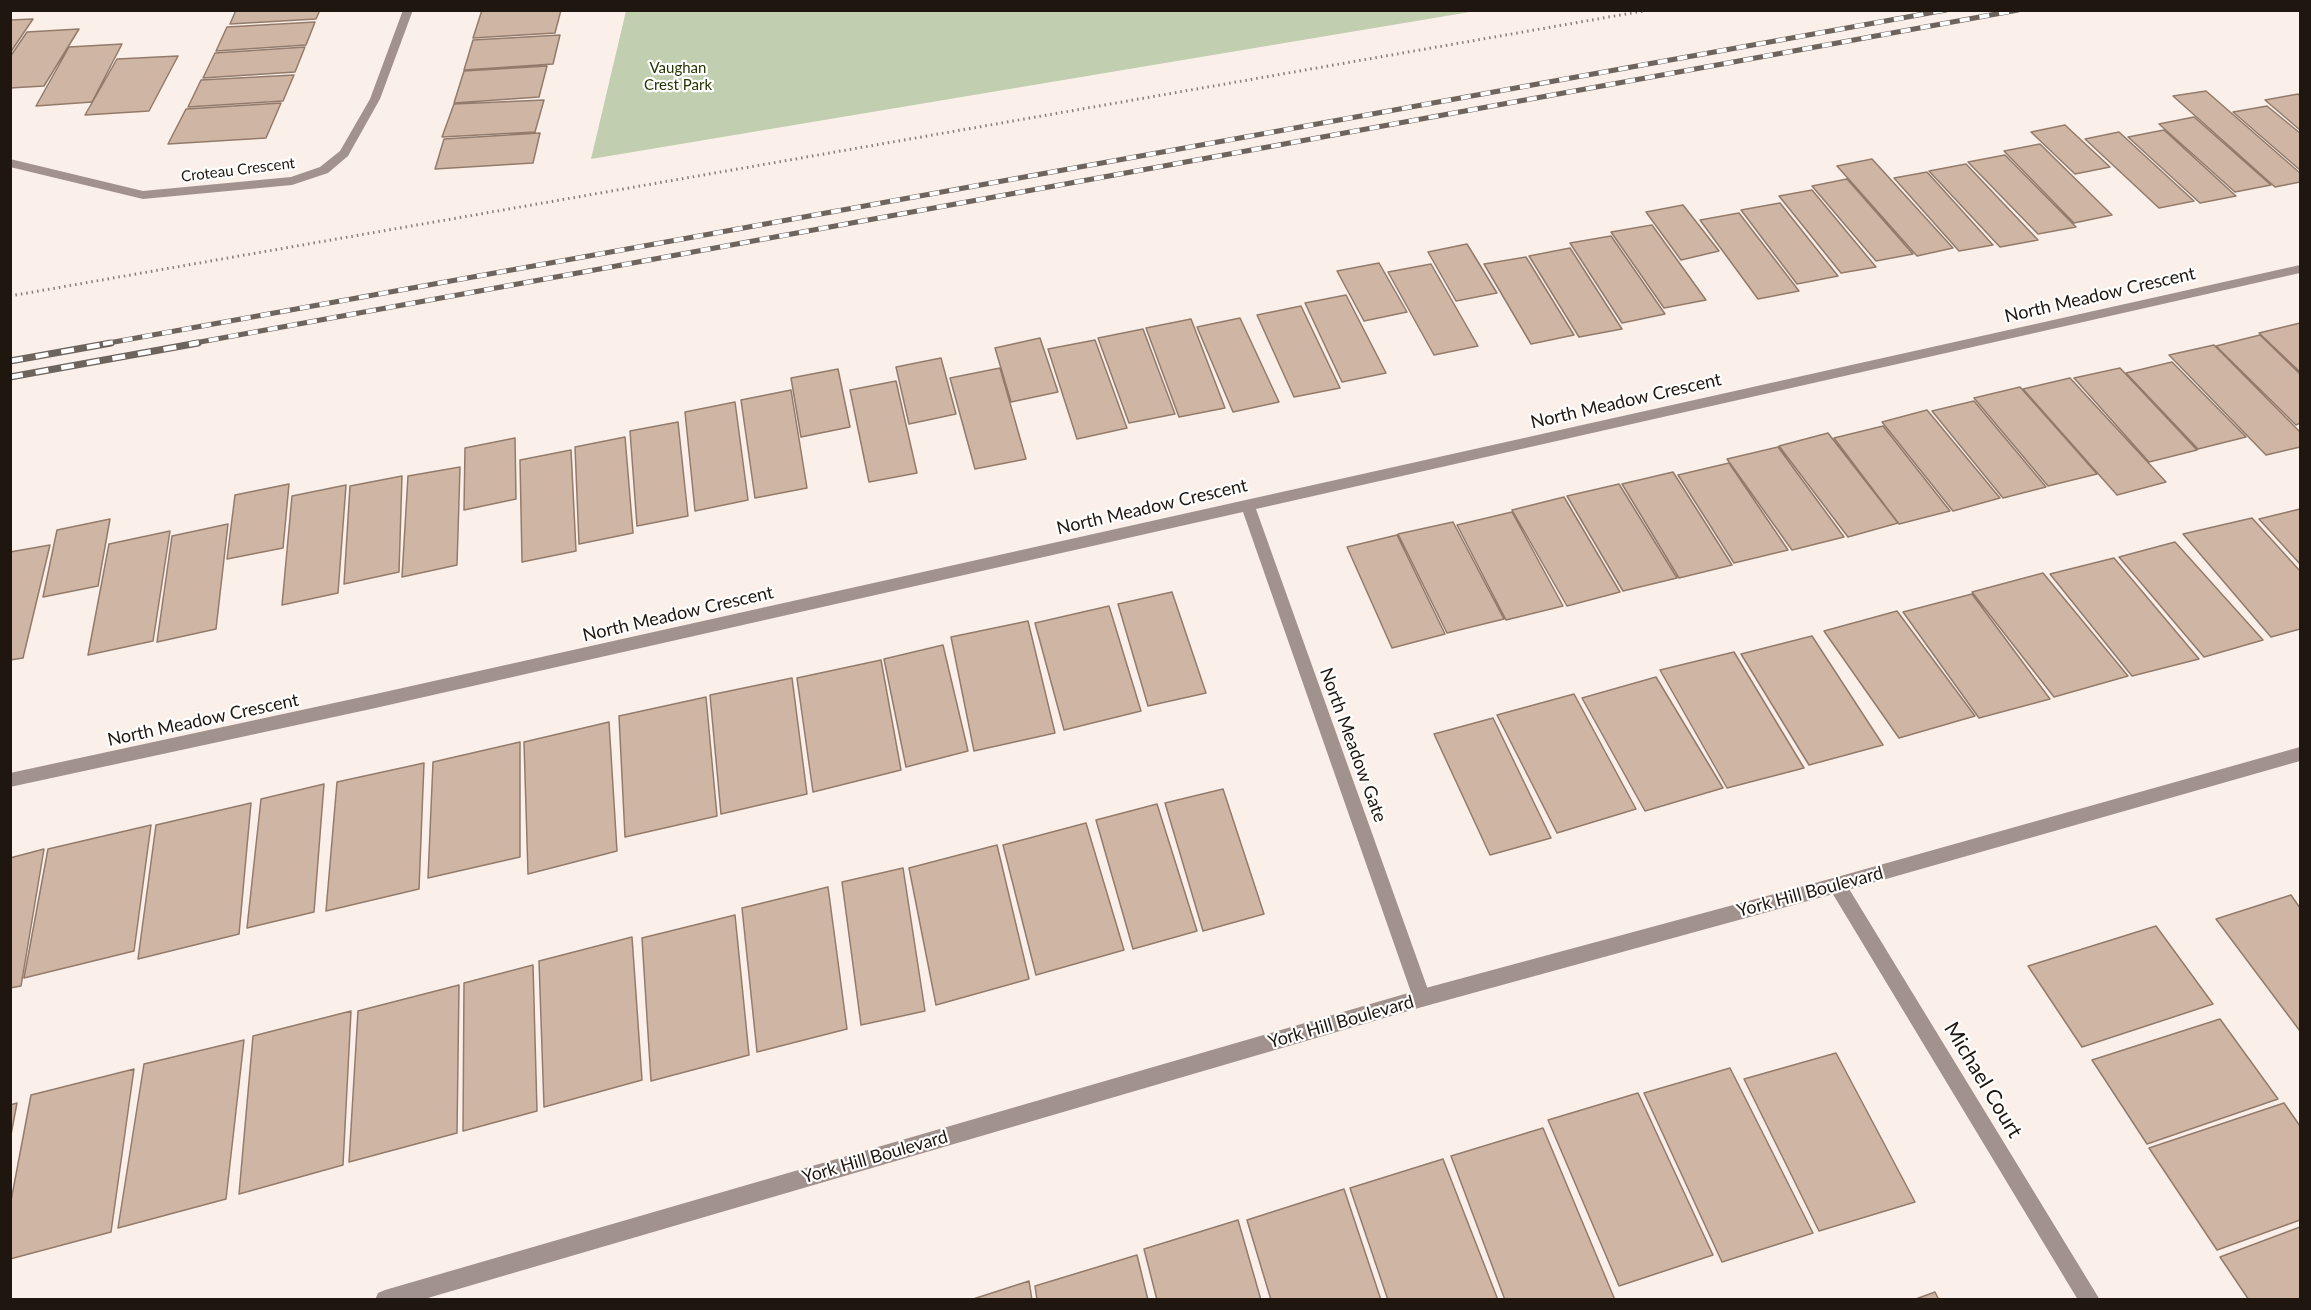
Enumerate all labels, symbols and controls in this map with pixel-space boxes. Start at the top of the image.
park label: Vaughan Crest Park [644,59,712,94]
street label: Croteau Crescent [180,154,296,186]
street label: North Meadow Crescent [2003,263,2197,327]
street label: North Meadow Crescent [1529,369,1723,433]
street label: North Meadow Crescent [1055,475,1249,539]
street label: North Meadow Crescent [581,582,775,646]
street label: North Meadow Gate [1315,665,1391,825]
street label: North Meadow Crescent [105,689,301,751]
street label: York Hill Boulevard [1735,862,1885,922]
street label: York Hill Boulevard [1266,991,1416,1053]
street label: Michael Court [1939,1018,2027,1142]
street label: York Hill Boulevard [800,1126,950,1188]

